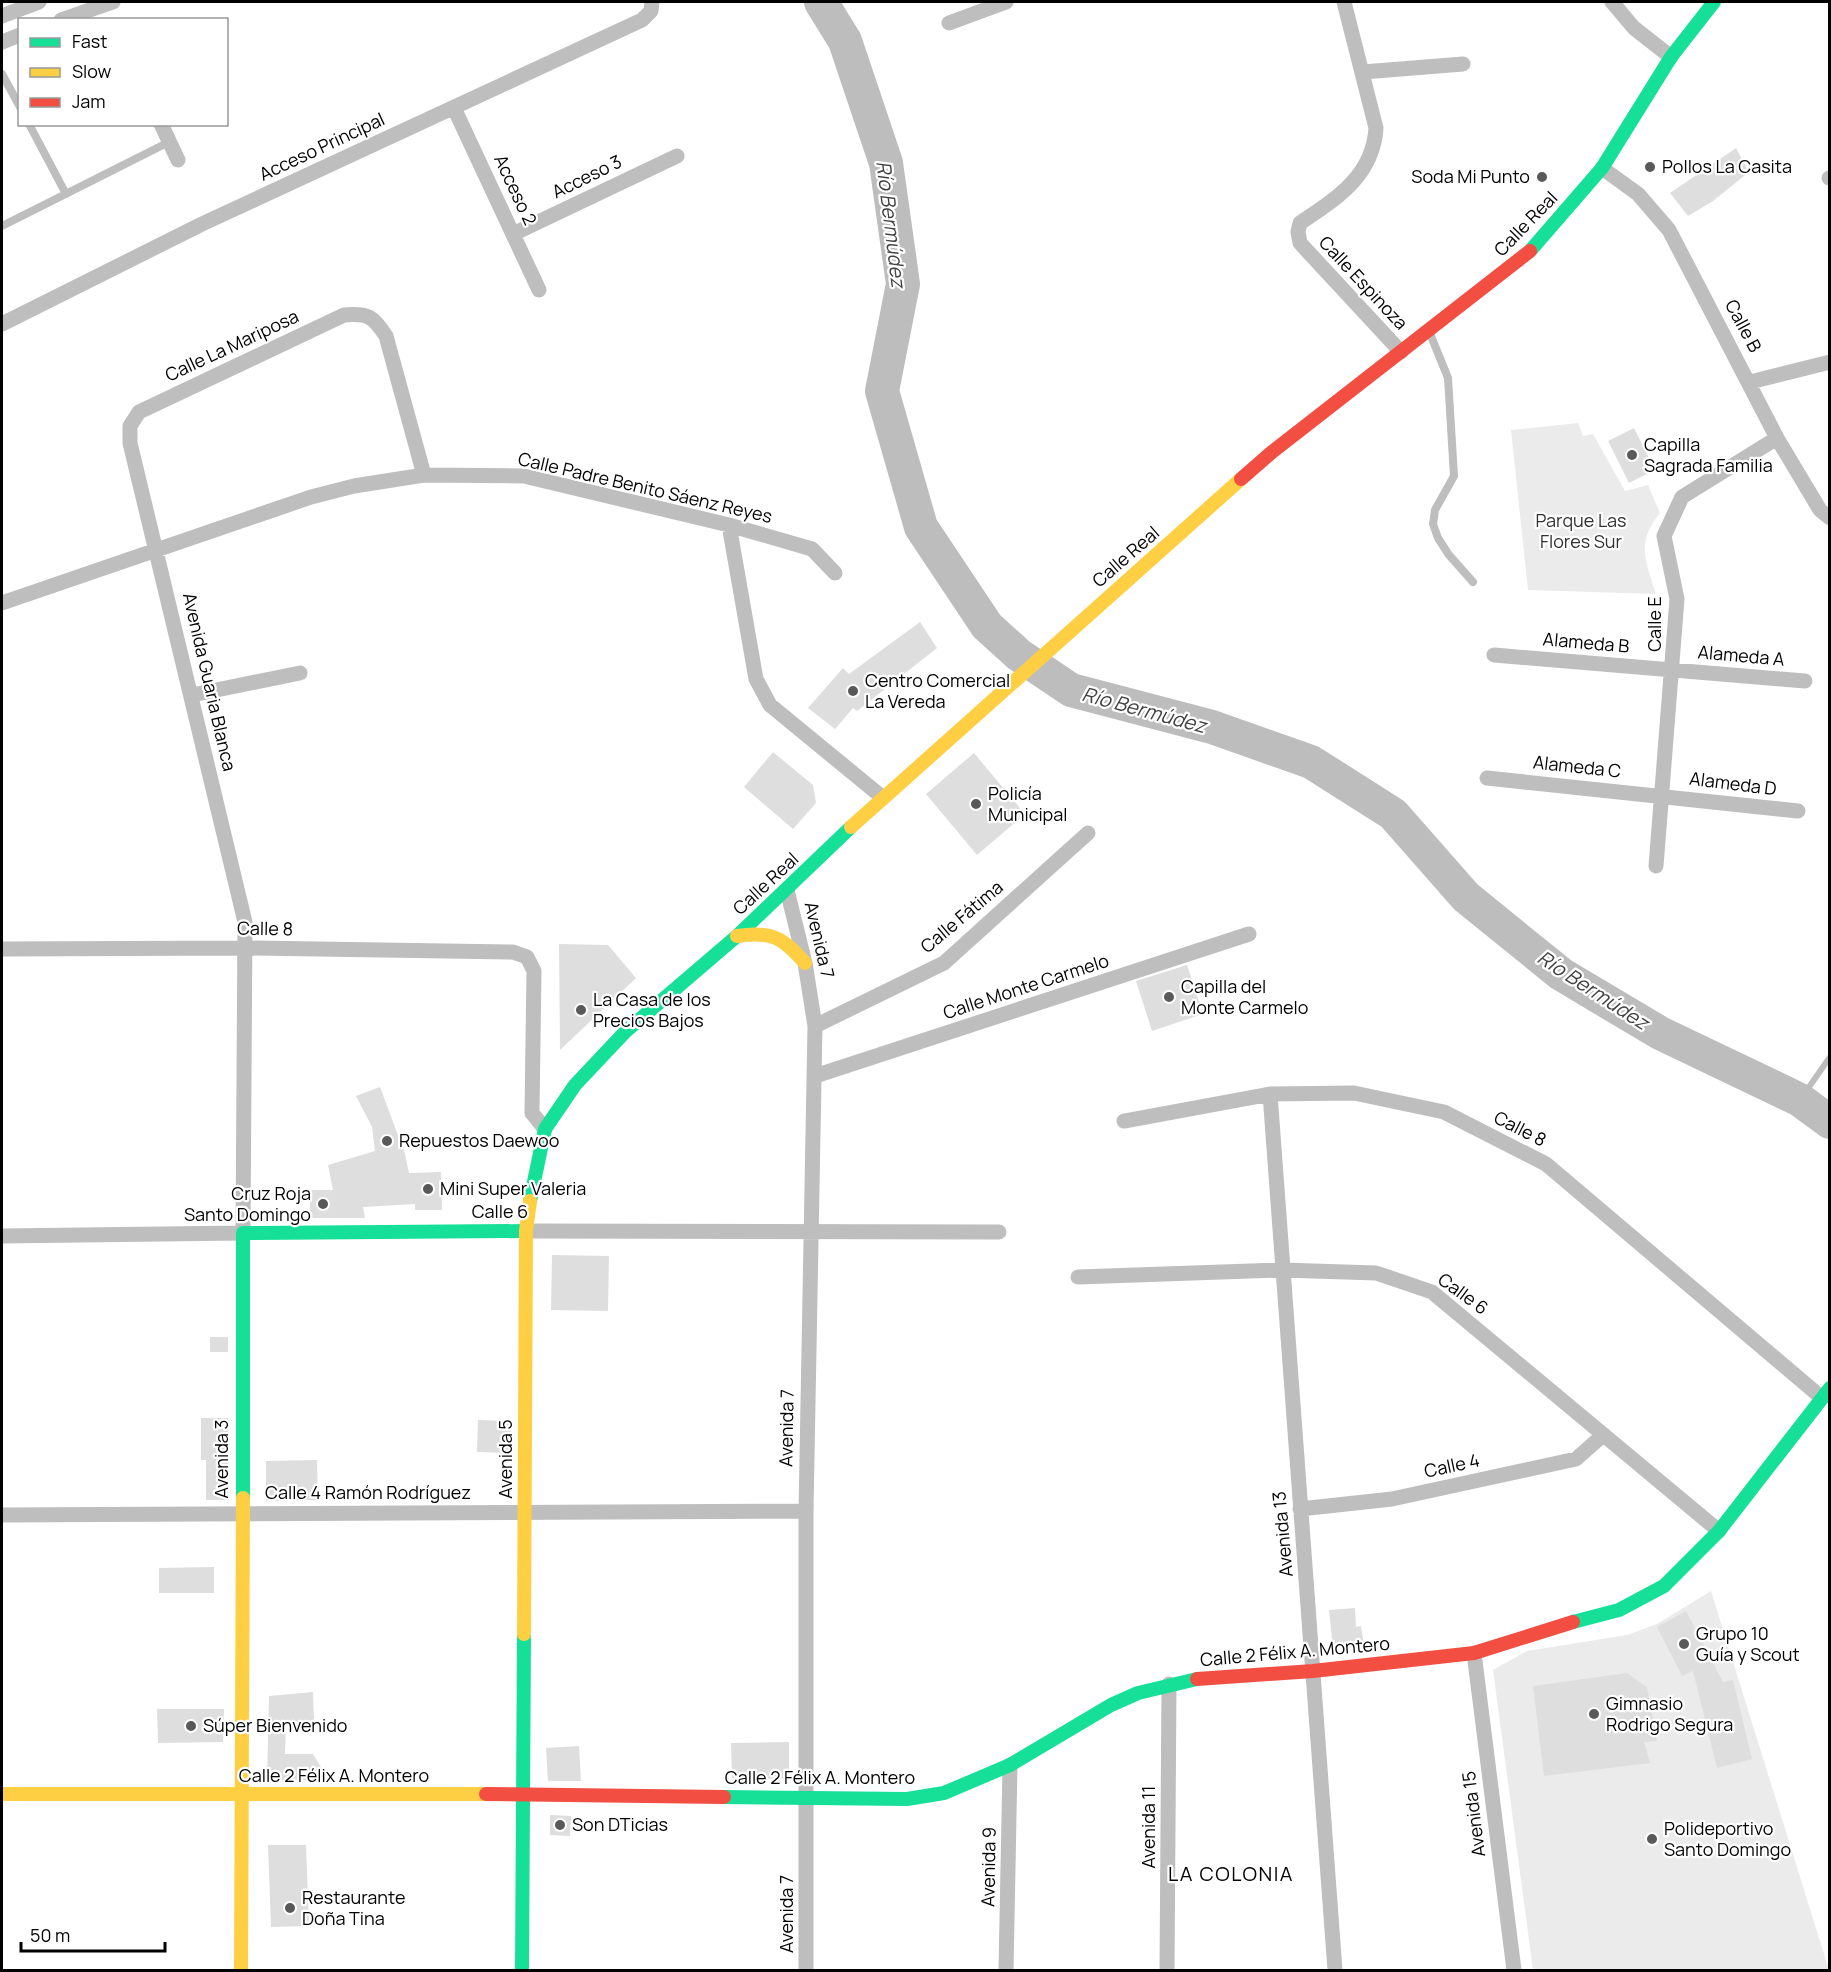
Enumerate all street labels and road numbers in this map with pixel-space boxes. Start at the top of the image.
street label: Acceso Principal [255,106,388,186]
street label: Acceso 3 [548,149,626,203]
street label: Acceso 2 [489,150,543,229]
street label: Calle Real [1488,186,1562,261]
street label: Calle Espinoza [1314,230,1413,334]
street label: Calle B [1720,295,1768,356]
street label: Calle La Mariposa [161,304,302,387]
street label: Calle Padre Benito Sáenz Reyes [516,446,775,528]
street label: Calle Real [1087,521,1164,592]
street label: Avenida Guaria Blanca [178,590,242,773]
street label: Calle E [1642,596,1666,652]
street label: Alameda B [1542,626,1630,658]
street label: Alameda A [1697,639,1786,671]
street label: Alameda C [1532,749,1622,783]
street label: Alameda D [1688,766,1778,800]
street label: Calle Real [727,847,803,920]
street label: Calle Fátima [915,875,1008,958]
street label: Avenida 7 [800,899,840,980]
street label: Calle 8 [237,916,293,940]
street label: Calle Monte Carmelo [940,948,1112,1024]
street label: Calle 8 [1490,1105,1551,1151]
street label: Calle 6 [472,1199,528,1223]
street label: Calle 6 [1434,1267,1494,1320]
street label: Avenida 7 [773,1389,799,1467]
street label: Avenida 5 [493,1419,517,1499]
street label: Avenida 3 [209,1420,233,1498]
street label: Calle 4 [1422,1447,1482,1483]
street label: Calle 4 Ramón Rodríguez [265,1480,471,1504]
street label: Avenida 13 [1266,1490,1298,1578]
street label: Calle 2 Félix A. Montero [1199,1631,1391,1671]
street label: Calle 2 Félix A. Montero [239,1763,429,1787]
street label: Calle 2 Félix A. Montero [725,1765,915,1789]
street label: Avenida 15 [1456,1770,1490,1858]
street label: Avenida 11 [1136,1786,1160,1868]
street label: Avenida 9 [975,1827,1001,1907]
street label: Avenida 7 [774,1875,798,1953]

